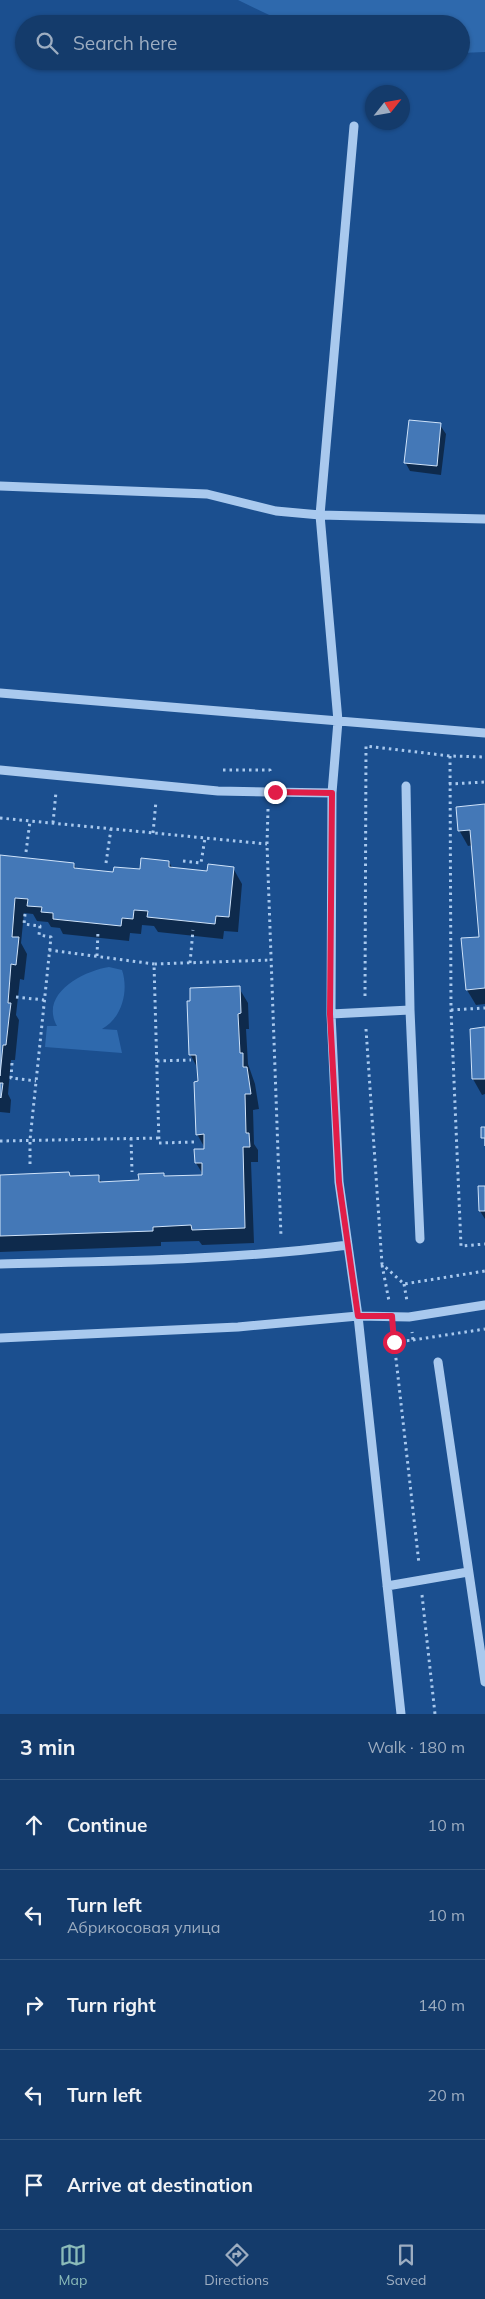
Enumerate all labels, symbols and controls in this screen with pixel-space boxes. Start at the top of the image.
search box [15,15,470,70]
icon: search [33,29,61,57]
text: Search here [73,31,177,55]
north arrow [365,85,410,130]
route end [264,781,287,804]
route start [383,1331,406,1354]
text: 3 min [20,1734,75,1760]
text: Walk · 180 m [367,1737,465,1757]
icon: ahead [20,1811,48,1839]
text: Continue [67,1813,147,1837]
text: 10 m [428,1815,465,1835]
text: Turn left [67,1893,142,1917]
icon: left [20,1901,48,1929]
text: 10 m [428,1905,465,1925]
text: Абрикосовая улица [67,1917,221,1937]
icon: right [20,1991,48,2019]
text: Turn right [67,1993,156,2017]
text: 140 m [418,1995,465,2015]
icon: left [20,2081,48,2109]
text: Turn left [67,2083,142,2107]
text: 20 m [428,2085,465,2105]
icon: arrive [20,2171,48,2199]
text: Arrive at destination [67,2173,253,2197]
tab: Map [59,2241,87,2289]
tab: Directions [204,2241,269,2289]
tab: Saved [386,2241,426,2289]

